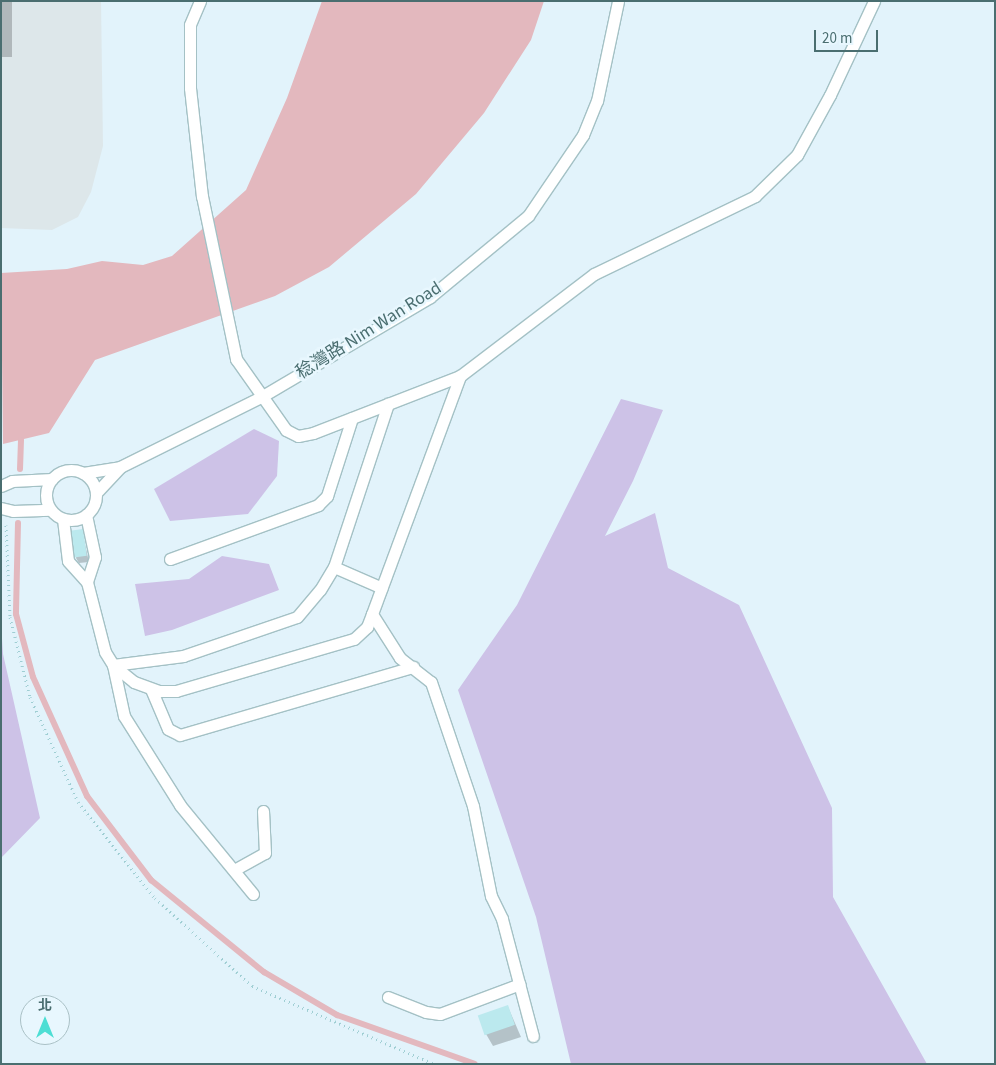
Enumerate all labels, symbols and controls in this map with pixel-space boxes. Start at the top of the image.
scale bar [816,20,880,52]
text: 20 m [822,28,852,49]
street label: 稔灣路 Nim Wan Road [292,278,446,384]
north arrow [20,995,70,1045]
text: 北 [38,996,52,1016]

